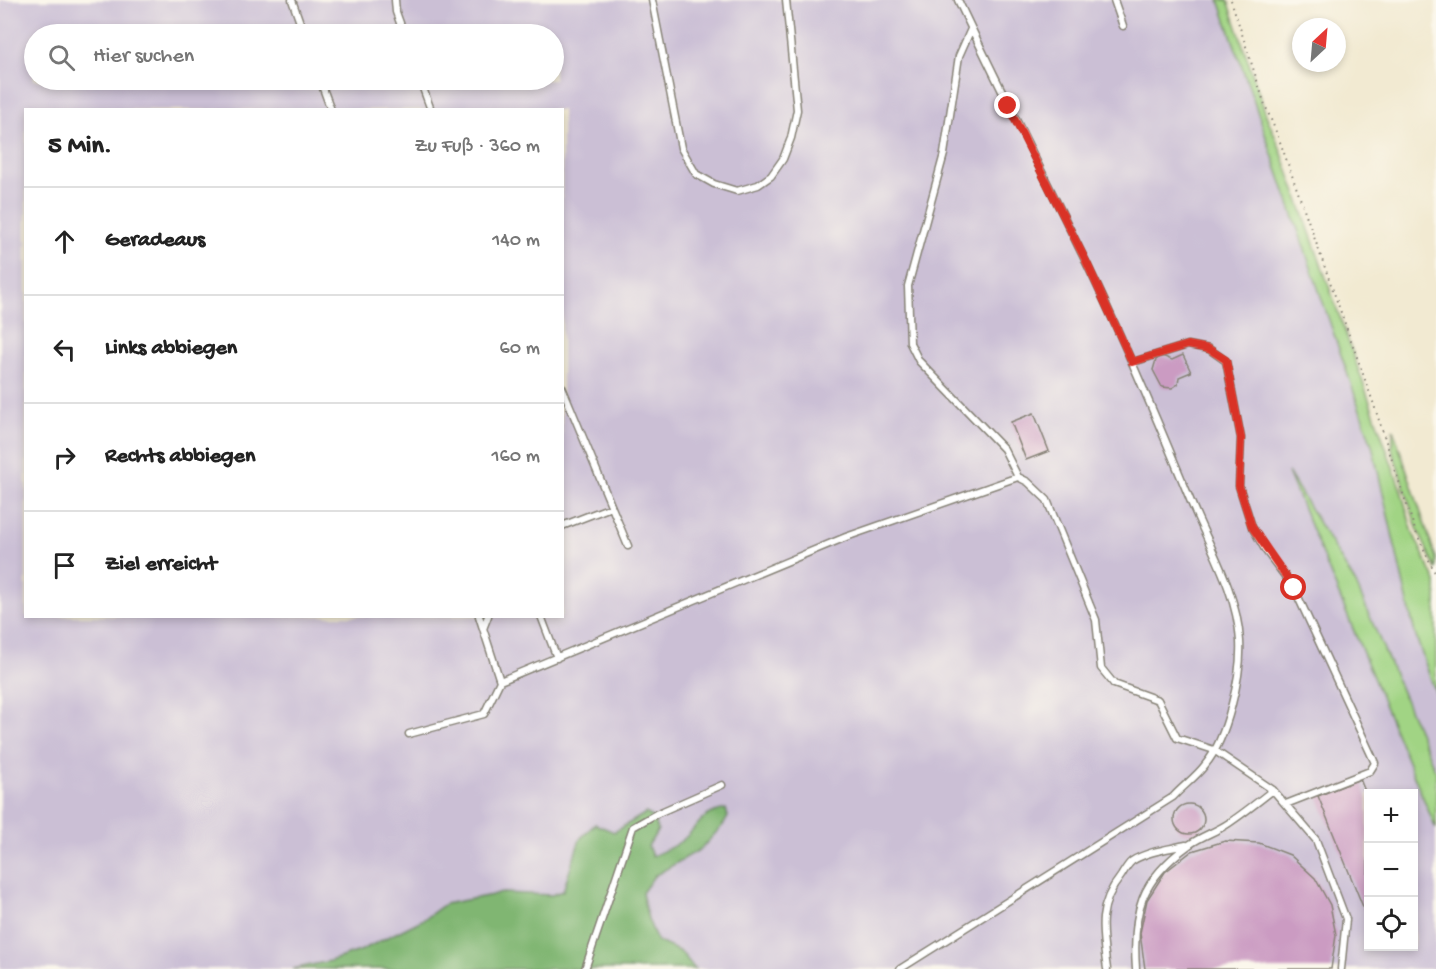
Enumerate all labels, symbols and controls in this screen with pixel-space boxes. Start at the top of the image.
north arrow [1292,18,1346,72]
search box [24,24,564,90]
icon: search [45,41,78,74]
text: Hier suchen [93,44,194,70]
route end [994,92,1020,118]
text: 5 Min. [48,132,112,163]
text: Zu Fuß · 360 m [415,136,540,159]
icon: ahead [48,225,81,258]
text: Geradeaus [105,228,205,254]
text: 140 m [492,230,540,253]
icon: left [48,333,81,366]
text: Links abbiegen [105,336,237,362]
text: 60 m [500,338,540,361]
icon: right [48,441,81,474]
text: Rechts abbiegen [105,444,255,470]
text: 160 m [491,446,540,469]
icon: arrive [48,549,81,582]
text: Ziel erreicht [105,552,217,578]
route start [1280,574,1306,600]
map controls [1364,789,1418,951]
button: + [1364,789,1418,843]
button: − [1364,843,1418,897]
button: locate [1364,897,1418,951]

